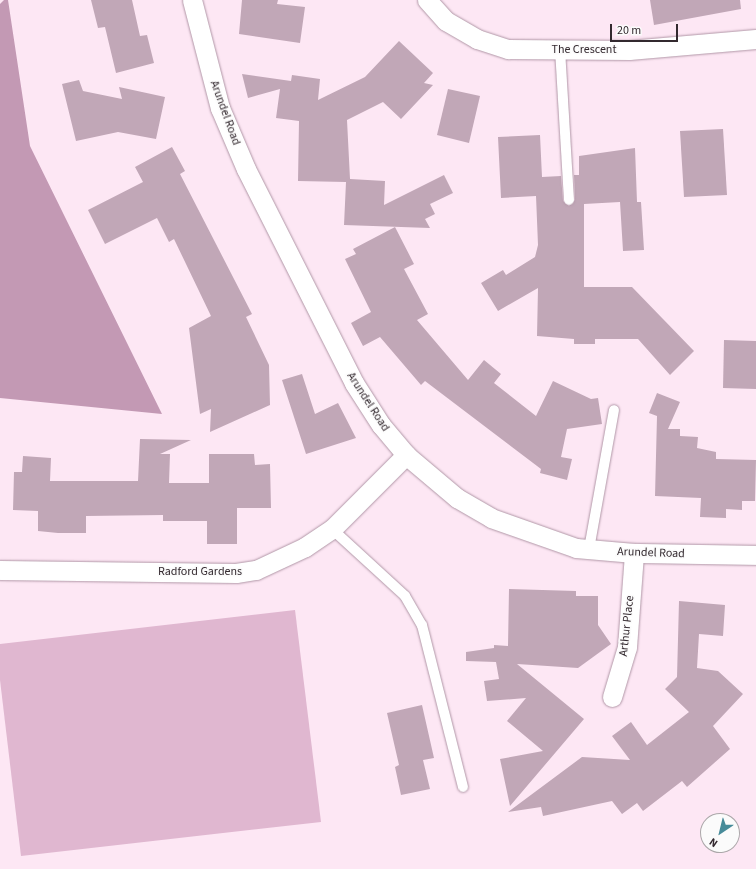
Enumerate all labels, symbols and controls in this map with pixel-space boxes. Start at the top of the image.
scale bar [612,16,680,42]
text: 20 m [617,22,641,39]
street label: The Crescent [552,43,616,57]
street label: Arundel Road [207,79,243,147]
street label: Arundel Road [344,370,392,434]
street label: Arundel Road [617,545,685,561]
street label: Radford Gardens [158,565,242,579]
street label: Arthur Place [617,595,637,657]
north arrow [700,813,740,853]
text: N [706,834,721,851]

